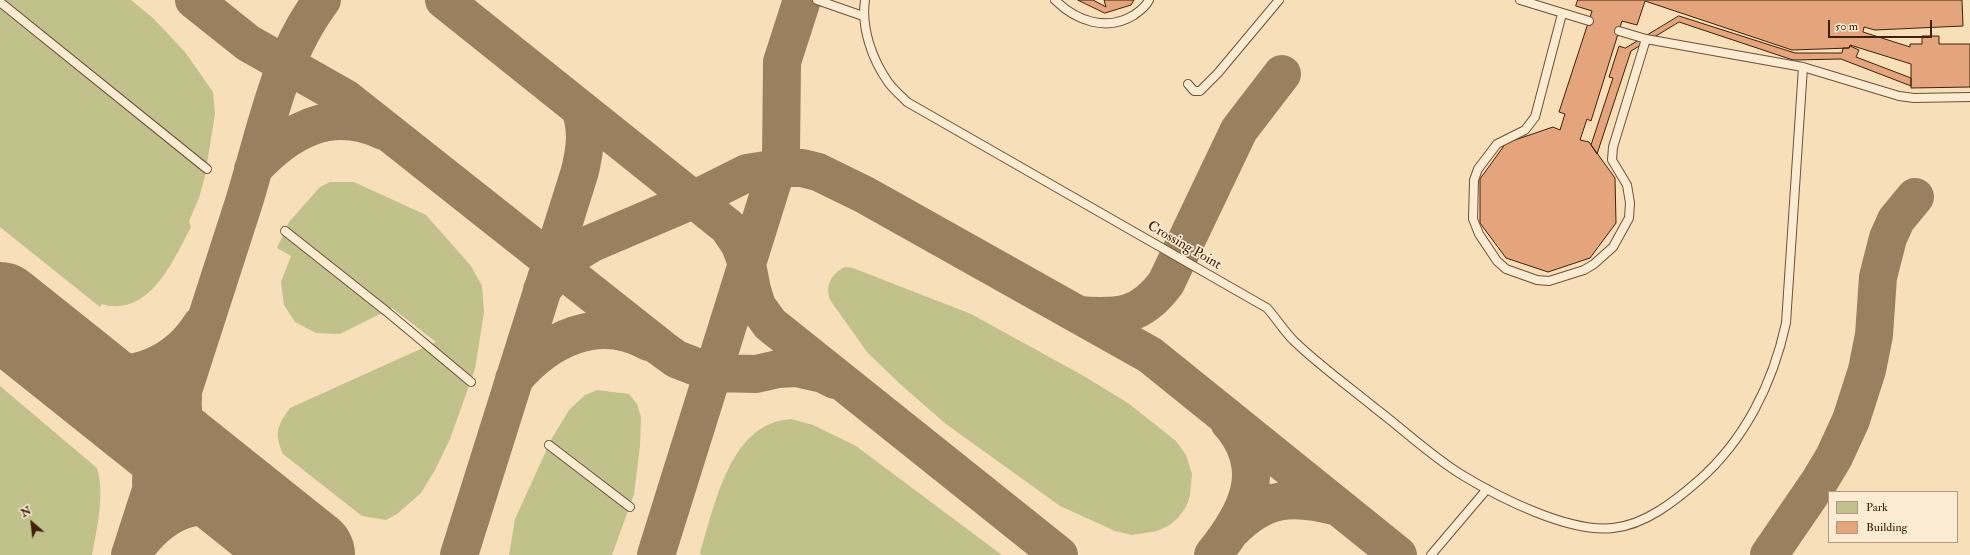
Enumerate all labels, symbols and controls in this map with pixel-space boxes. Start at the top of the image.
scale bar [1830,12,1934,38]
text: 50 m [1835,19,1858,34]
street label: Crossing Point [1144,218,1224,274]
legend [1828,491,1958,543]
text: Park [1866,500,1888,515]
north arrow [12,503,52,543]
text: N [19,504,34,520]
text: Building [1866,520,1907,535]

